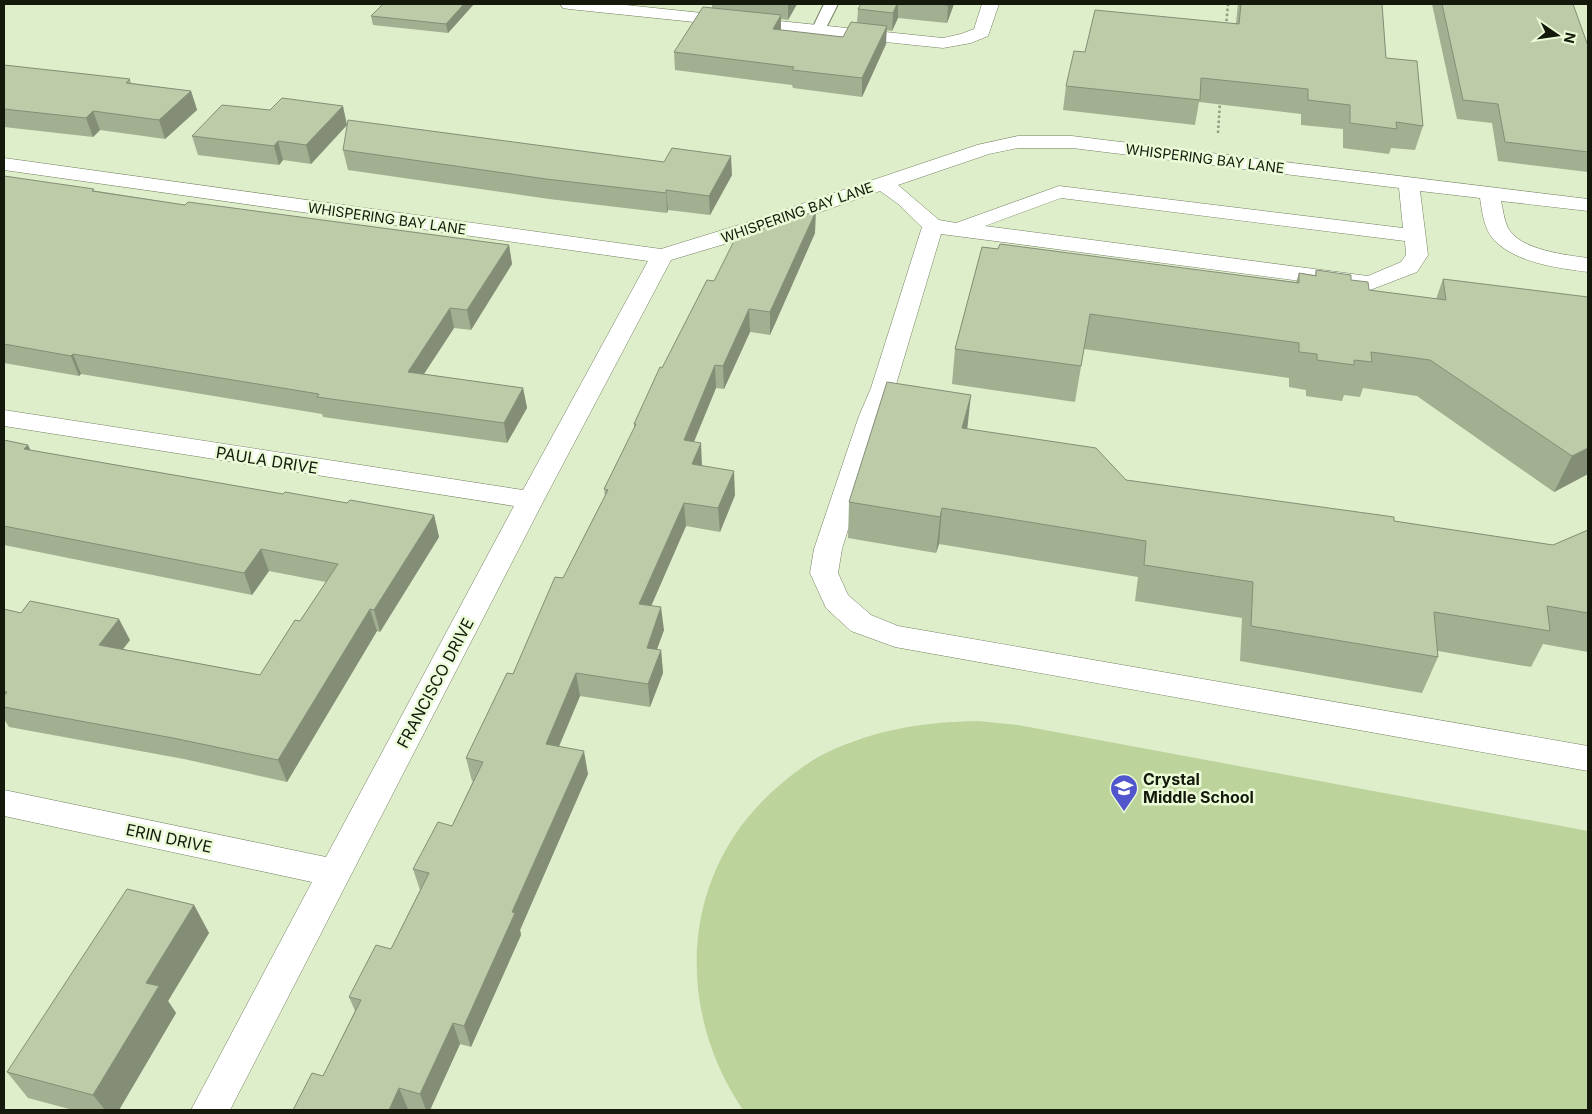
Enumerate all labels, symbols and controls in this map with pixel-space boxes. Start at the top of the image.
north arrow [1532,10,1582,60]
text: N [1561,31,1580,45]
street label: WHISPERING BAY LANE [1125,140,1285,176]
street label: WHISPERING BAY LANE [719,178,875,246]
street label: WHISPERING BAY LANE [307,198,467,238]
street label: PAULA DRIVE [215,442,319,478]
street label: FRANCISCO DRIVE [392,615,478,751]
place label: Crystal Middle School [1143,769,1254,807]
school or university icon: Crystal Middle School [1109,773,1139,812]
street label: ERIN DRIVE [124,819,214,857]

